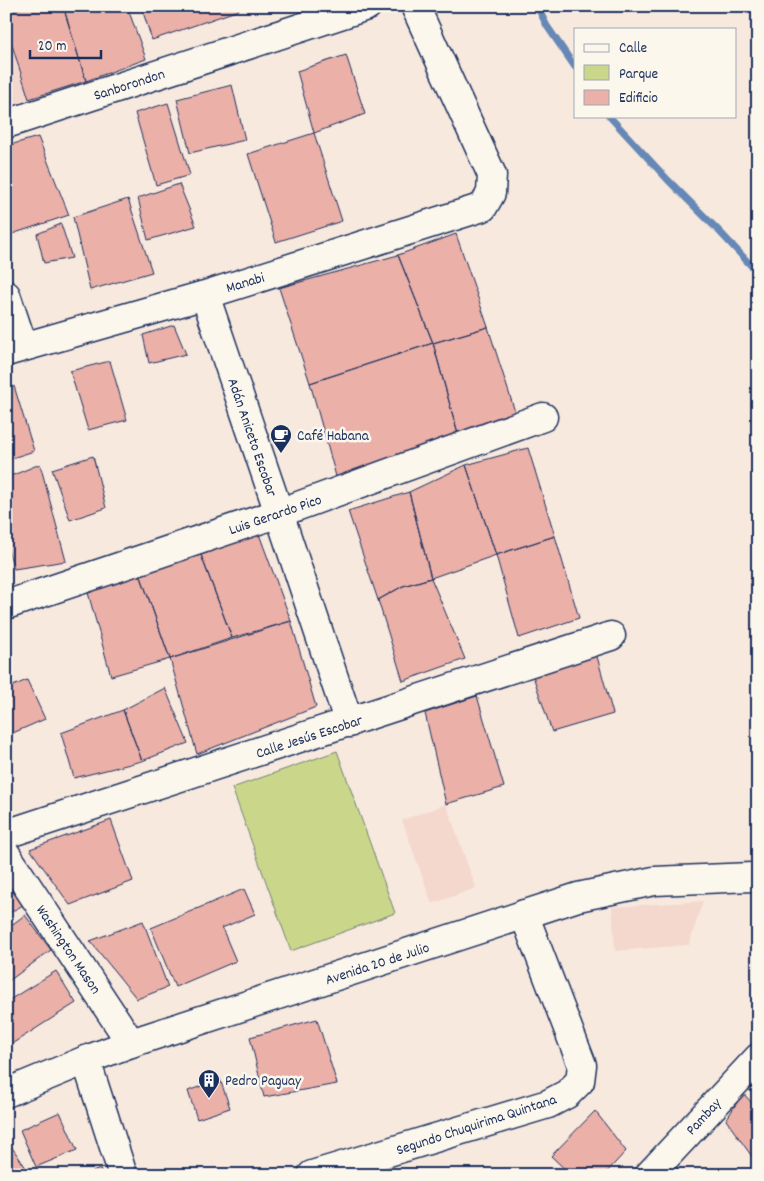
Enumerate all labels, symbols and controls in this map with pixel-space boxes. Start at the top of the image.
scale bar [30,28,101,60]
legend [574,28,736,118]
text: 20 m [38,36,66,58]
text: Calle [619,38,648,60]
street label: Sanborondon [91,64,168,108]
text: Parque [619,64,659,86]
text: Edificio [619,88,658,110]
street label: Manabi [224,268,268,300]
street label: Adán Aniceto Escobar [220,375,282,500]
cafe icon: Café Habana [269,423,293,454]
place label: Café Habana [297,426,370,448]
street label: Luis Gerardo Pico [226,490,325,542]
street label: Calle Jesús Escobar [253,710,366,766]
street label: Washington Mason [29,901,105,999]
street label: Avenida 20 de Julio [323,938,433,992]
building icon: Pedro Paguay [197,1068,221,1099]
place label: Pedro Paguay [225,1071,302,1093]
street label: Segundo Chuquirima Quintana [394,1089,561,1162]
street label: Pambay [681,1093,728,1141]

